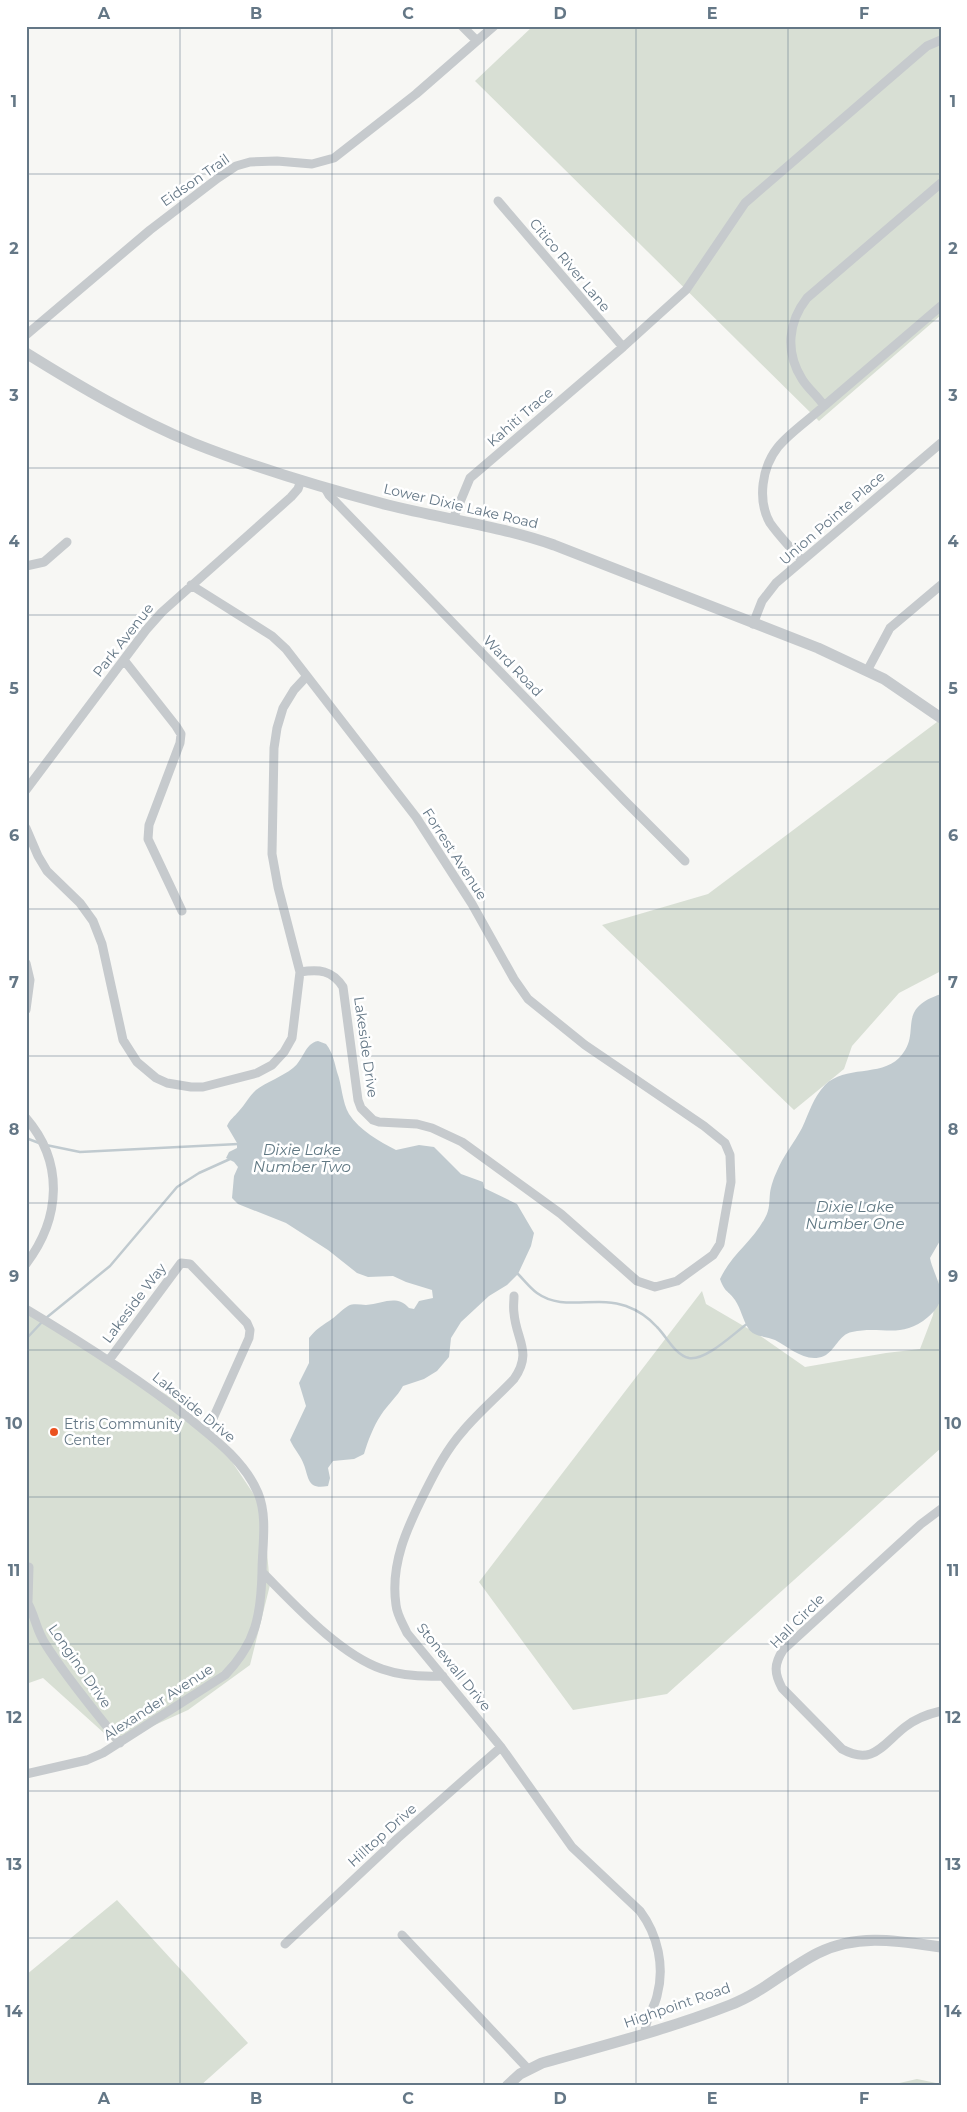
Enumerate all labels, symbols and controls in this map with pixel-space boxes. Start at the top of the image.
text: A [97,4,111,23]
text: B [250,4,262,23]
text: C [402,4,414,23]
text: D [553,4,567,23]
text: E [707,4,717,23]
text: F [859,4,869,23]
text: 1 [11,92,17,111]
text: 1 [950,92,956,111]
street label: Eidson Trail [157,150,233,210]
street label: Citico River Lane [526,215,614,315]
text: 2 [9,239,19,258]
text: 2 [948,239,958,258]
street label: Kahiti Trace [483,383,557,451]
text: 3 [8,386,19,405]
text: 3 [947,386,958,405]
street label: Union Pointe Place [776,467,888,569]
street label: Lower Dixie Lake Road [382,479,540,533]
text: 4 [8,532,20,551]
text: 4 [947,532,959,551]
street label: Park Avenue [89,600,157,680]
street label: Ward Road [479,632,547,700]
text: 5 [9,679,19,698]
text: 5 [948,679,958,698]
street label: Forrest Avenue [419,805,491,903]
text: 6 [9,826,19,845]
text: 6 [948,826,958,845]
text: 7 [9,973,19,992]
text: 7 [948,973,958,992]
street label: Lakeside Drive [350,995,382,1099]
text: 8 [9,1120,19,1139]
text: 8 [948,1120,958,1139]
water label: Dixie Lake Number Two [253,1140,351,1176]
water label: Dixie Lake Number One [805,1197,905,1233]
street label: Lakeside Way [98,1259,170,1347]
text: 9 [9,1267,19,1286]
text: 9 [948,1267,958,1286]
street label: Lakeside Drive [149,1368,239,1446]
text: 10 [5,1414,23,1433]
text: 10 [944,1414,962,1433]
place label: Etris Community Center [64,1415,182,1449]
marker: Etris Community Center [48,1426,60,1438]
text: 11 [8,1561,20,1580]
text: 11 [947,1561,959,1580]
street label: Hall Circle [766,1590,828,1652]
street label: Stonewall Drive [413,1619,495,1715]
street label: Longino Drive [44,1621,116,1711]
street label: Alexander Avenue [100,1660,216,1744]
text: 12 [6,1708,22,1727]
text: 12 [945,1708,961,1727]
street label: Hilltop Drive [344,1799,420,1871]
text: 13 [6,1855,22,1874]
text: 13 [945,1855,961,1874]
street label: Highpoint Road [621,1978,733,2032]
text: 14 [5,2002,23,2021]
text: 14 [944,2002,962,2021]
text: A [97,2089,111,2108]
text: B [250,2089,262,2108]
text: C [402,2089,414,2108]
text: D [553,2089,567,2108]
text: E [707,2089,717,2108]
text: F [859,2089,869,2108]

